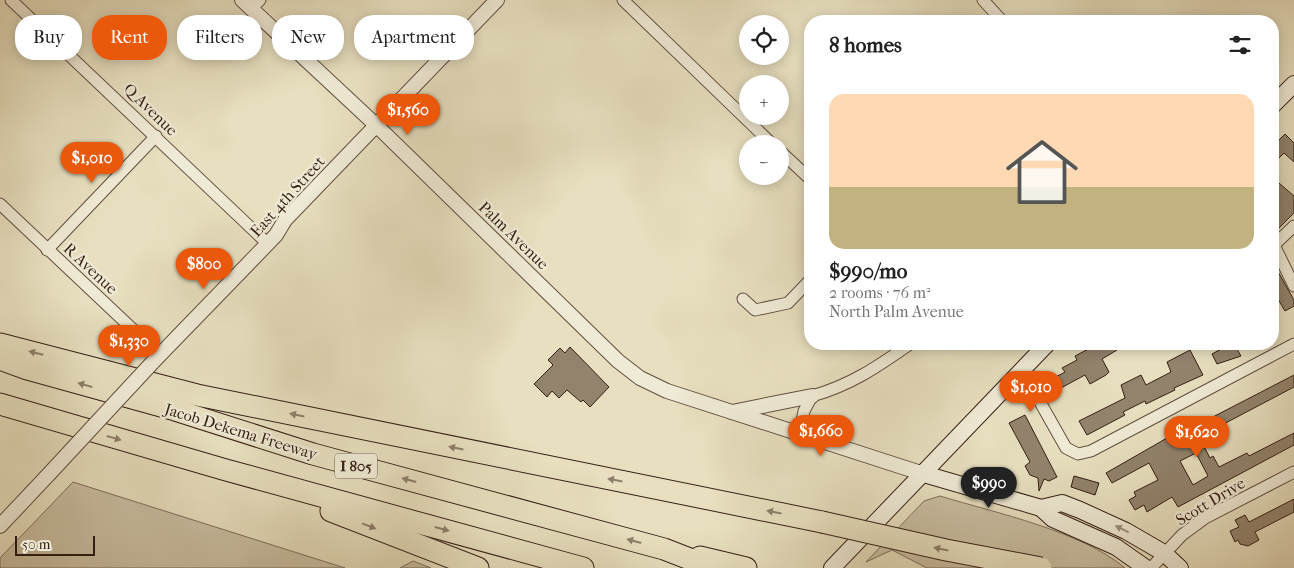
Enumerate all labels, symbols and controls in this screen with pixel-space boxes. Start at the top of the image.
chip: Buy [15,15,82,60]
chip: Rent [92,15,167,60]
chip: Filters [177,15,262,60]
chip: New [272,15,344,60]
chip: Apartment [354,15,474,60]
map controls [739,15,789,185]
button: locate [739,15,789,65]
icon: filters [1226,31,1254,59]
text: 8 homes [829,33,902,57]
button: + [739,75,789,125]
street label: Q Avenue [120,79,182,140]
pin: $1,560 [367,94,449,136]
text: $1,560 [387,100,429,119]
icon: home [997,127,1087,217]
button: − [739,135,789,185]
pin: $1,010 [51,142,133,184]
text: $1,010 [71,148,113,167]
street label: East 4th Street [246,152,329,241]
street label: Palm Avenue [475,197,553,273]
street label: R Avenue [60,239,122,298]
pin: $800 [174,248,234,290]
text: $800 [187,254,221,273]
text: $990/mo [829,259,907,283]
text: 2 rooms · 76 m² [829,283,930,302]
text: North Palm Avenue [829,302,964,321]
pin: $1,330 [88,324,170,367]
text: $1,330 [109,331,149,350]
one-way arrow [28,349,43,357]
pin: $1,010 [990,370,1072,413]
text: $1,010 [1010,377,1052,396]
one-way arrow [78,381,93,389]
street label: Jacob Dekema Freeway [160,399,320,464]
one-way arrow [288,411,304,419]
pin: $1,660 [780,414,862,457]
pin: $1,620 [1156,416,1238,458]
text: $1,660 [799,421,843,440]
text: $1,620 [1175,422,1219,441]
one-way arrow [106,434,121,442]
one-way arrow [448,444,463,452]
road number: I 805 [335,454,377,478]
pin: $990 [959,466,1019,509]
text: $990 [972,473,1006,492]
street label: Scott Drive [1172,473,1248,529]
one-way arrow [402,476,417,484]
one-way arrow [608,476,623,484]
one-way arrow [766,508,782,516]
one-way arrow [362,523,377,530]
one-way arrow [434,525,450,533]
one-way arrow [1115,525,1129,533]
scale bar [15,533,95,556]
text: 50 m [22,536,50,553]
one-way arrow [626,536,641,544]
one-way arrow [934,545,949,553]

